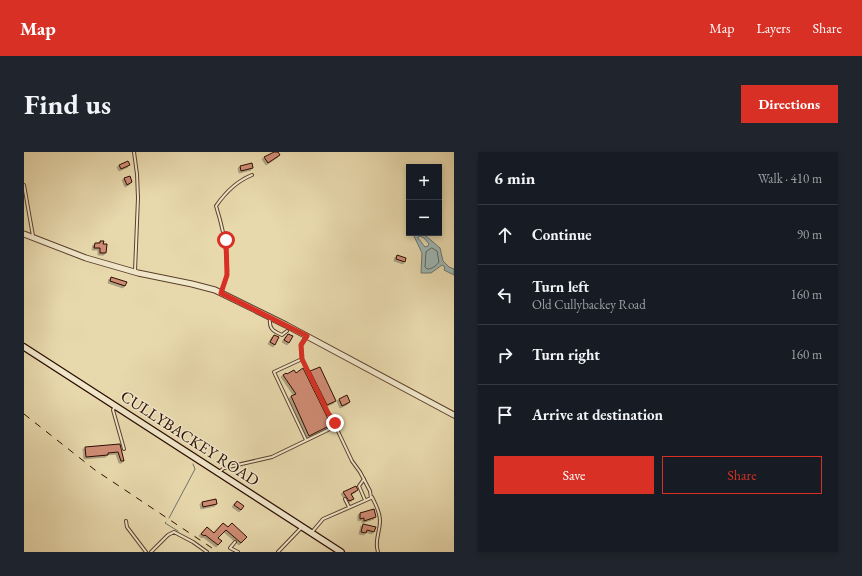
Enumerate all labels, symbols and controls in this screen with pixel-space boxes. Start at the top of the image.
text: Map [20,16,56,41]
text: Map [709,19,734,37]
text: Layers [756,19,791,37]
text: Share [813,19,842,37]
button: Directions [741,85,838,123]
text: Find us [24,86,111,122]
map controls [406,164,442,236]
button: + [406,164,442,200]
text: 6 min [494,167,535,189]
text: Walk · 410 m [758,170,822,187]
button: − [406,200,442,236]
icon: ahead [494,224,516,246]
text: Continue [532,225,592,244]
text: 90 m [797,226,822,243]
route start [217,231,235,249]
text: Turn left [532,277,589,296]
icon: left [494,284,516,306]
text: 160 m [791,286,822,303]
text: Old Cullybackey Road [532,296,646,313]
icon: right [494,344,516,366]
text: Turn right [532,345,600,364]
text: 160 m [791,346,822,363]
street label: CULLYBACKEY ROAD [117,385,263,491]
icon: arrive [494,404,516,426]
text: Arrive at destination [532,405,663,424]
route end [326,414,344,432]
button: Save [494,456,654,494]
button: Share [662,456,822,494]

